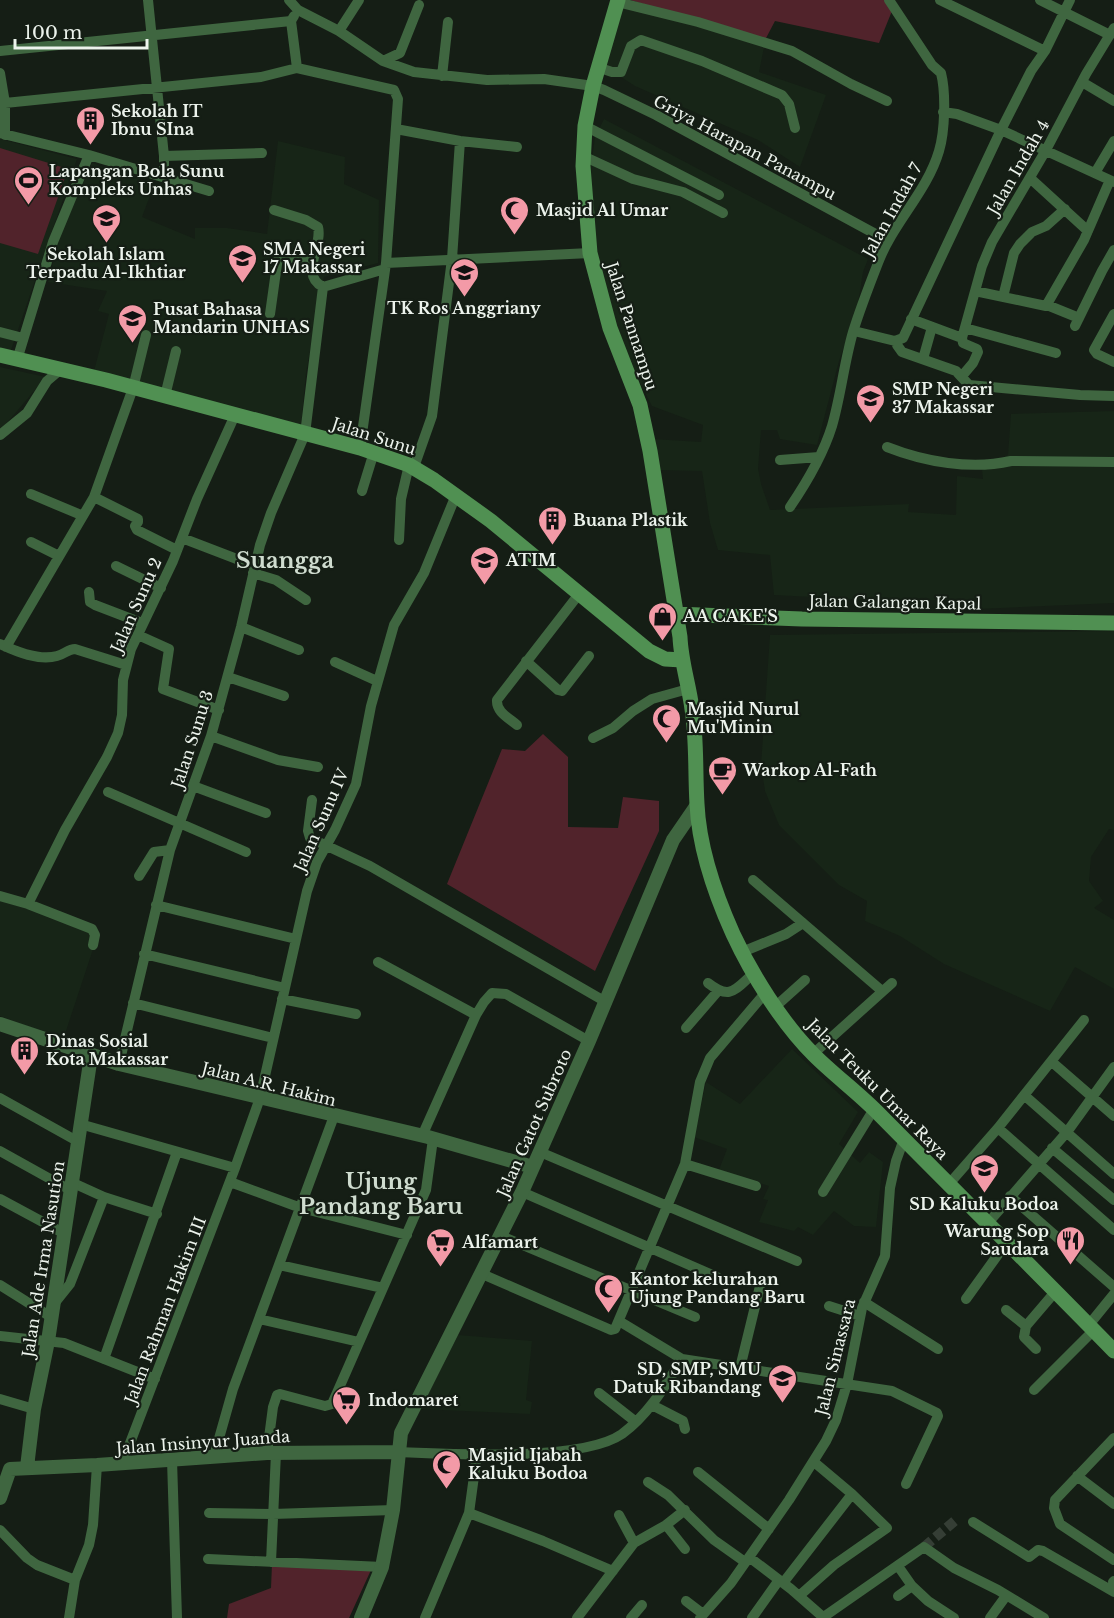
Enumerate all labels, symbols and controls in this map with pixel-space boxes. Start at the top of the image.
scale bar [15,12,147,50]
text: 100 m [24,22,82,44]
street label: Griya Harapan Panampu [650,90,840,204]
place label: Sekolah IT Ibnu SIna [111,101,203,139]
building icon: Sekolah IT Ibnu SIna [74,104,106,146]
street label: Jalan Indah 4 [982,116,1053,220]
street label: Jalan Indah 7 [857,158,927,263]
place label: Lapangan Bola Sunu Kompleks Unhas [49,161,225,199]
sports icon: Lapangan Bola Sunu Kompleks Unhas [12,164,44,206]
mosque icon: Masjid Al Umar [499,194,531,236]
place label: Masjid Al Umar [536,200,668,220]
school or university icon: Sekolah Islam Terpadu Al-Ikhtiar [90,202,122,244]
place label: SMA Negeri 17 Makassar [263,239,365,277]
school or university icon: SMA Negeri 17 Makassar [226,242,258,284]
place label: Sekolah Islam Terpadu Al-Ikhtiar [26,244,186,282]
school or university icon: TK Ros Anggriany [448,256,480,298]
street label: Jalan Pannampu [601,257,662,393]
place label: TK Ros Anggriany [387,298,541,318]
place label: Pusat Bahasa Mandarin UNHAS [153,299,310,337]
school or university icon: Pusat Bahasa Mandarin UNHAS [116,302,148,344]
place label: SMP Negeri 37 Makassar [892,379,994,417]
school or university icon: SMP Negeri 37 Makassar [855,382,887,424]
street label: Jalan Sunu [328,412,419,459]
building icon: Buana Plastik [536,504,568,546]
place label: Buana Plastik [573,510,688,530]
school or university icon: ATIM [469,544,501,586]
district label: Suangga [236,547,334,574]
place label: ATIM [505,550,556,570]
street label: Jalan Sunu 2 [105,555,166,657]
street label: Jalan Galangan Kapal [807,590,981,614]
shop icon: AA CAKE'S [646,600,678,642]
place label: AA CAKE'S [682,606,778,626]
street label: Jalan Sunu 3 [166,688,217,792]
place label: Masjid Nurul Mu'Minin [687,699,800,737]
mosque icon: Masjid Nurul Mu'Minin [650,702,682,744]
cafe icon: Warkop Al-Fath [706,754,738,796]
place label: Warkop Al-Fath [742,760,878,780]
street label: Jalan Sunu IV [288,765,353,877]
street label: Jalan Teuku Umar Raya [802,1013,953,1164]
place label: Dinas Sosial Kota Makassar [46,1031,168,1069]
building icon: Dinas Sosial Kota Makassar [9,1034,41,1076]
street label: Jalan Gatot Subroto [491,1046,576,1202]
street label: Jalan A.R. Hakim [198,1057,338,1110]
school or university icon: SD Kaluku Bodoa [968,1152,1000,1194]
street label: Jalan Ade Irma Nasution [17,1159,68,1361]
district label: Ujung Pandang Baru [299,1168,463,1220]
place label: SD Kaluku Bodoa [909,1194,1059,1214]
street label: Jalan Rahman Hakim III [119,1213,210,1408]
place label: Warung Sop Saudara [943,1221,1049,1259]
restaurant icon: Warung Sop Saudara [1054,1224,1086,1266]
supermarket icon: Alfamart [425,1226,457,1268]
place label: Alfamart [461,1232,539,1252]
place label: Kantor kelurahan Ujung Pandang Baru [630,1269,806,1307]
mosque icon: Kantor kelurahan Ujung Pandang Baru [593,1272,625,1314]
street label: Jalan Sinassara [810,1296,859,1420]
place label: SD, SMP, SMU Datuk Ribandang [613,1359,762,1397]
school or university icon: SD, SMP, SMU Datuk Ribandang [766,1362,798,1404]
supermarket icon: Indomaret [331,1384,363,1426]
place label: Indomaret [368,1390,459,1410]
street label: Jalan Insinyur Juanda [113,1426,291,1458]
place label: Masjid Ijabah Kaluku Bodoa [468,1445,588,1483]
mosque icon: Masjid Ijabah Kaluku Bodoa [431,1448,463,1490]

